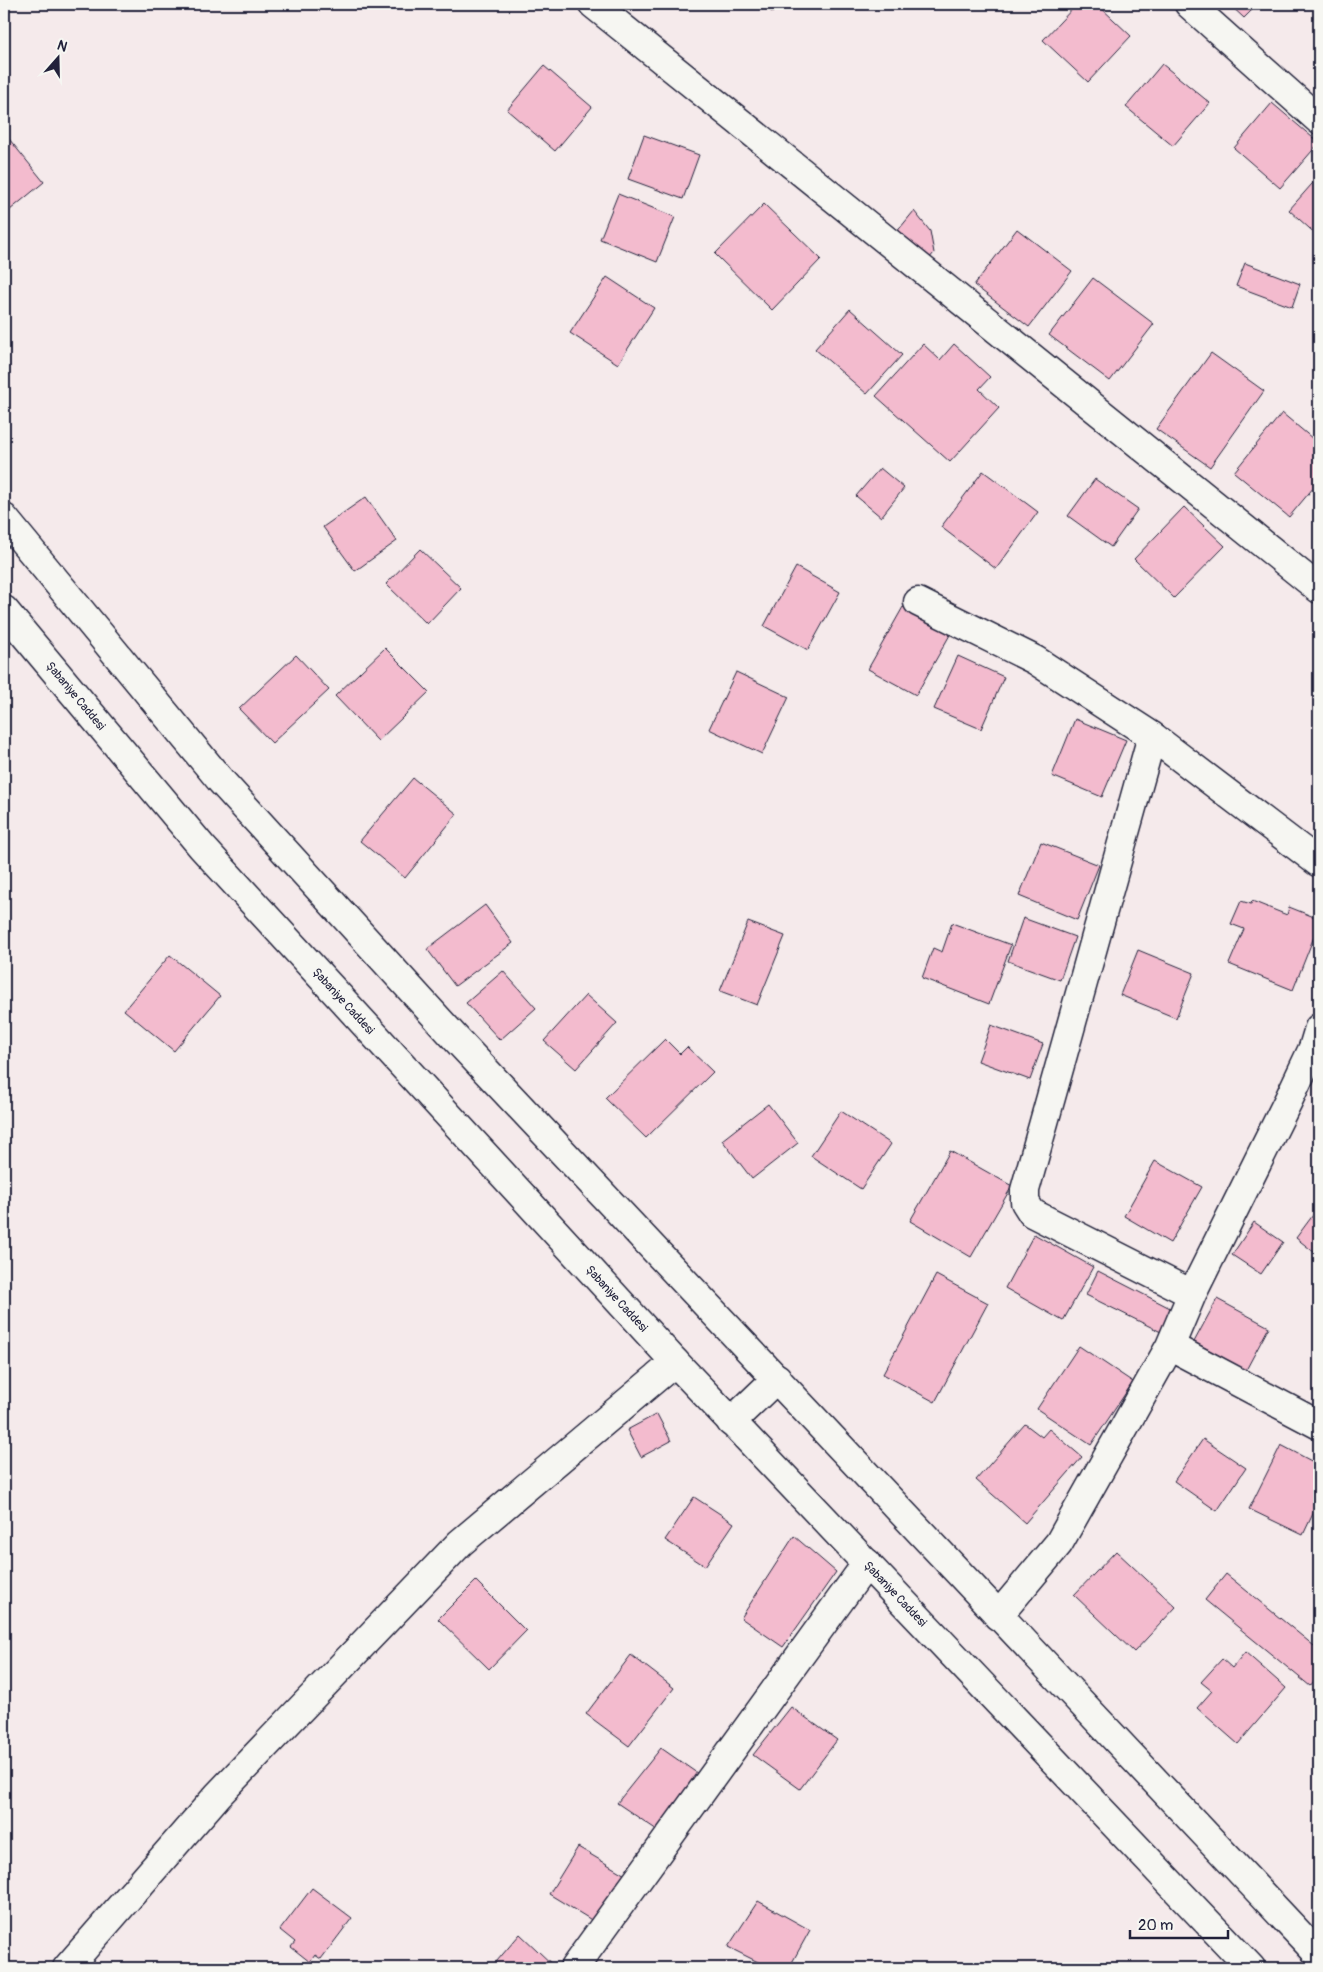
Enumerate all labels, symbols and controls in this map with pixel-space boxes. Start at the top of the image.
north arrow [32,32,82,82]
text: N [55,37,70,56]
street label: Şabaniye Caddesi [43,659,108,734]
street label: Şabaniye Caddesi [309,965,377,1038]
street label: Şabaniye Caddesi [582,1263,651,1335]
street label: Şabaniye Caddesi [860,1558,930,1630]
scale bar [1130,1907,1228,1939]
text: 20 m [1138,1916,1173,1935]

